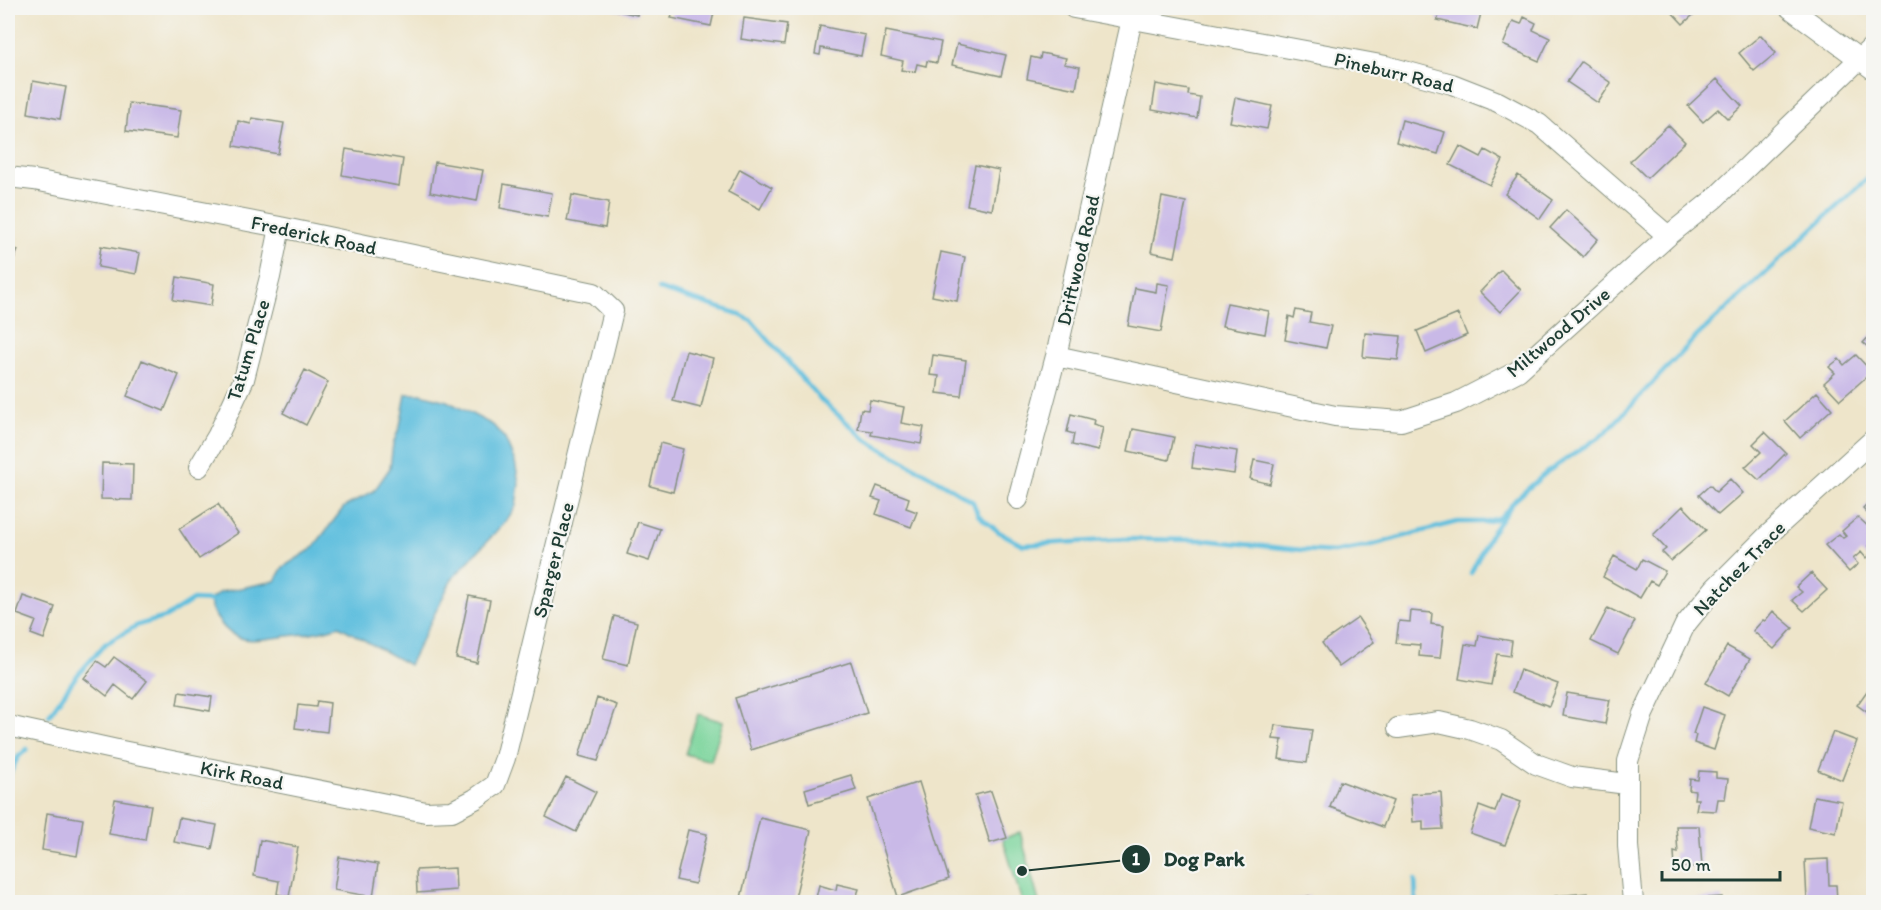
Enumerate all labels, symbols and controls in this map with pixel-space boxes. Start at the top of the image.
street label: Pineburr Road [1332,47,1456,97]
street label: Driftwood Road [1051,192,1105,328]
street label: Frederick Road [249,210,379,260]
street label: Miltwood Drive [1501,282,1615,382]
street label: Tatum Place [221,296,275,404]
street label: Sparger Place [527,500,579,620]
street label: Natchez Trace [1688,516,1790,620]
street label: Kirk Road [198,755,286,795]
callout: Dog Park [1121,839,1257,878]
scale bar [1662,844,1780,882]
text: Dog Park [1163,846,1246,872]
text: 1 [1132,848,1141,870]
text: 50 m [1671,854,1711,876]

